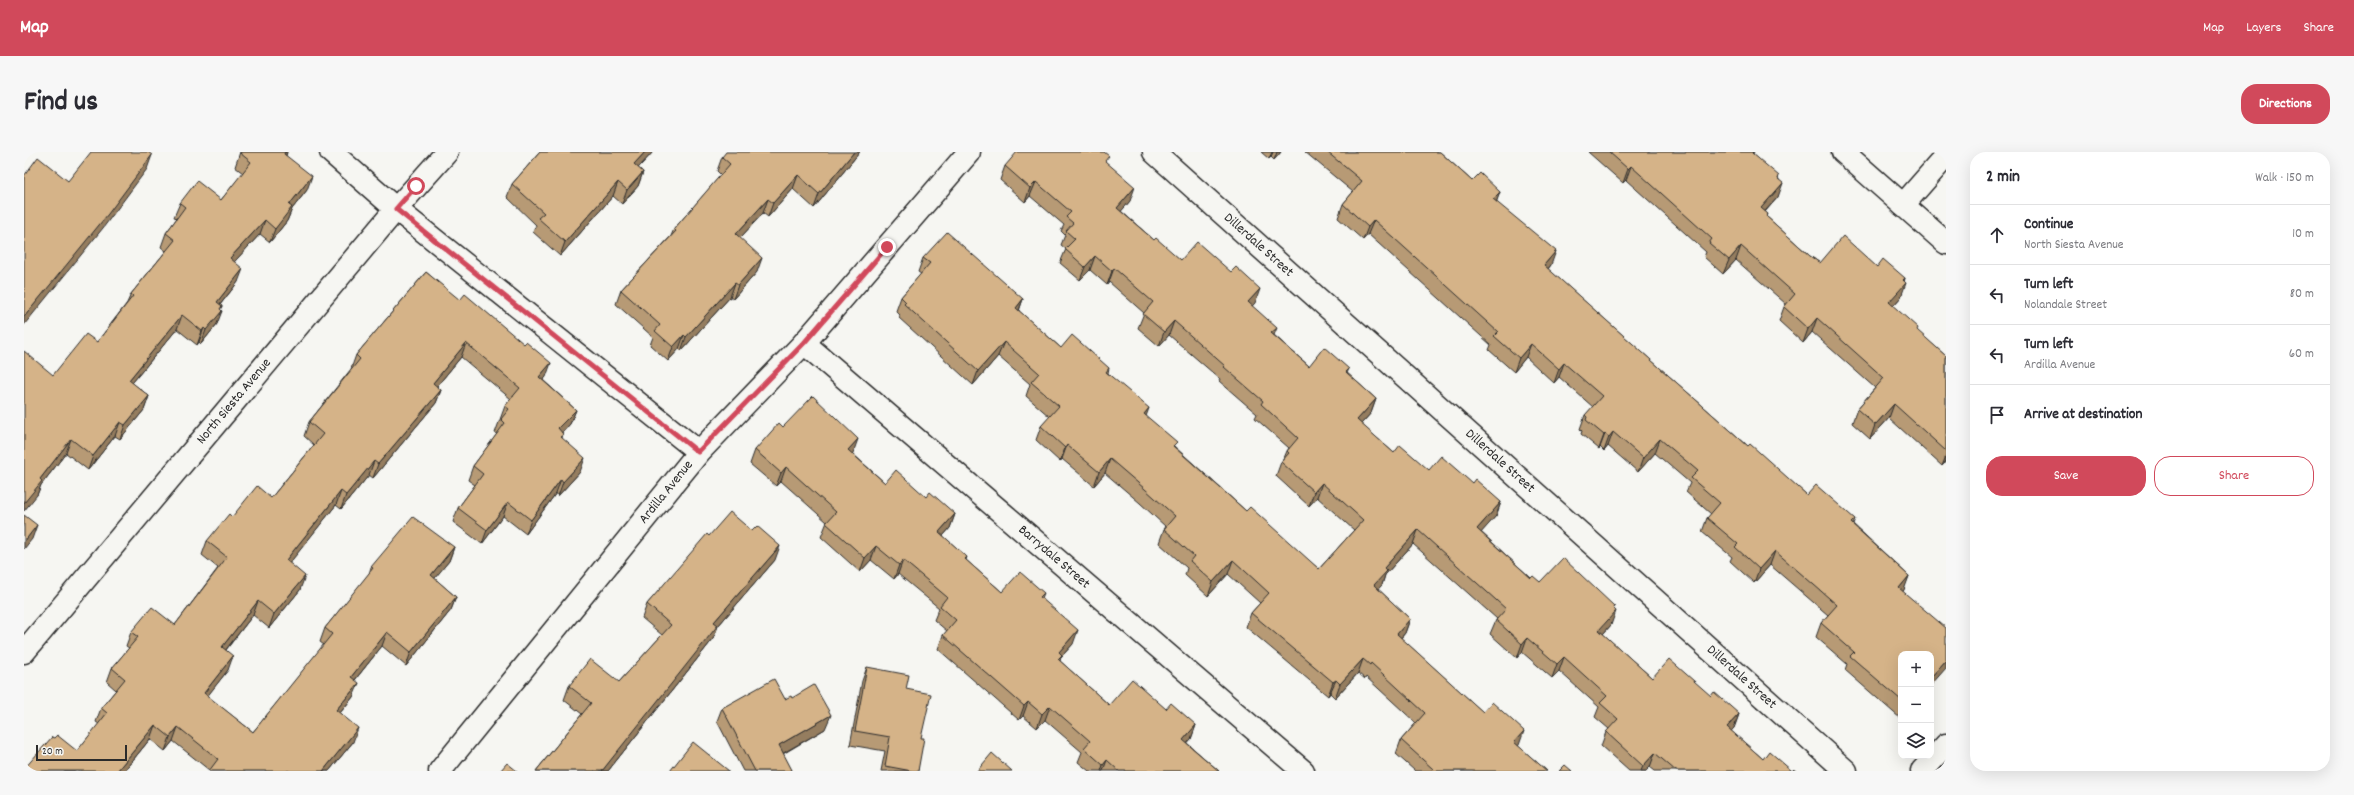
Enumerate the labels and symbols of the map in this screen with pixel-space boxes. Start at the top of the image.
route start [407,177,425,195]
street label: Dillerdale Street [1219,209,1298,282]
route end [878,238,896,256]
street label: North Siesta Avenue [192,354,276,449]
street label: Dillerdale Street [1460,425,1539,498]
street label: Ardilla Avenue [634,456,698,528]
street label: Barrydale Street [1013,521,1094,594]
street label: Dillerdale Street [1702,641,1781,714]
scale bar [36,743,127,762]

